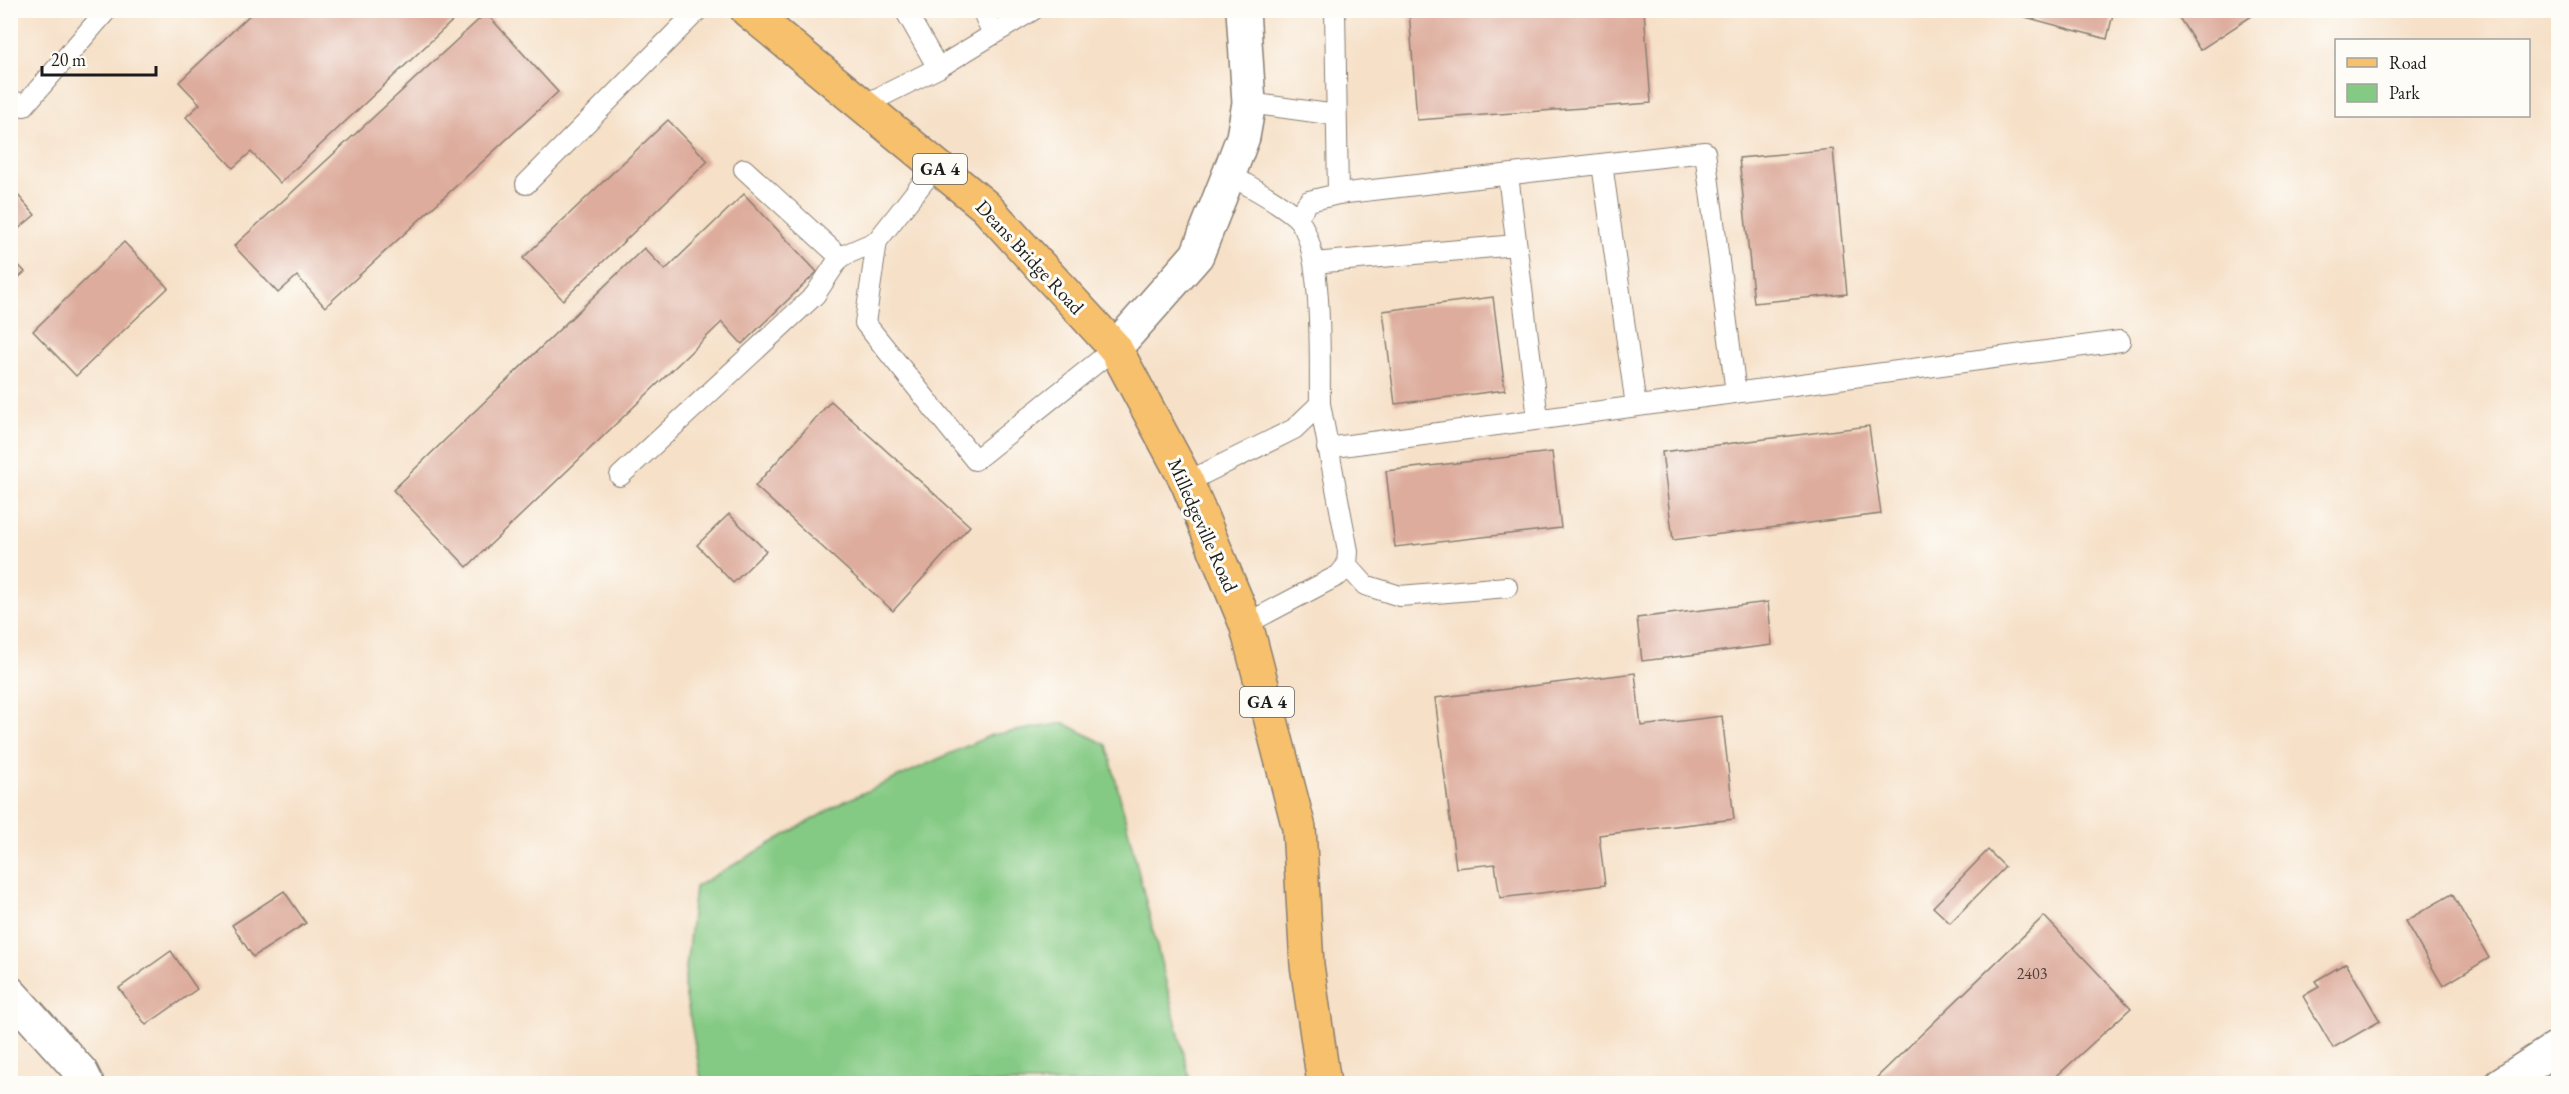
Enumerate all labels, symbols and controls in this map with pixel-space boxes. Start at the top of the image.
scale bar [42,39,156,77]
legend [2335,39,2530,117]
text: 20 m [51,48,86,71]
text: Road [2389,51,2428,74]
text: Park [2389,81,2420,104]
road number: GA 4 [913,154,967,184]
street label: Deans Bridge Road [970,194,1090,321]
street label: Milledgeville Road [1162,454,1244,597]
road number: GA 4 [1240,687,1294,717]
house number: 2403 [2017,963,2048,984]

